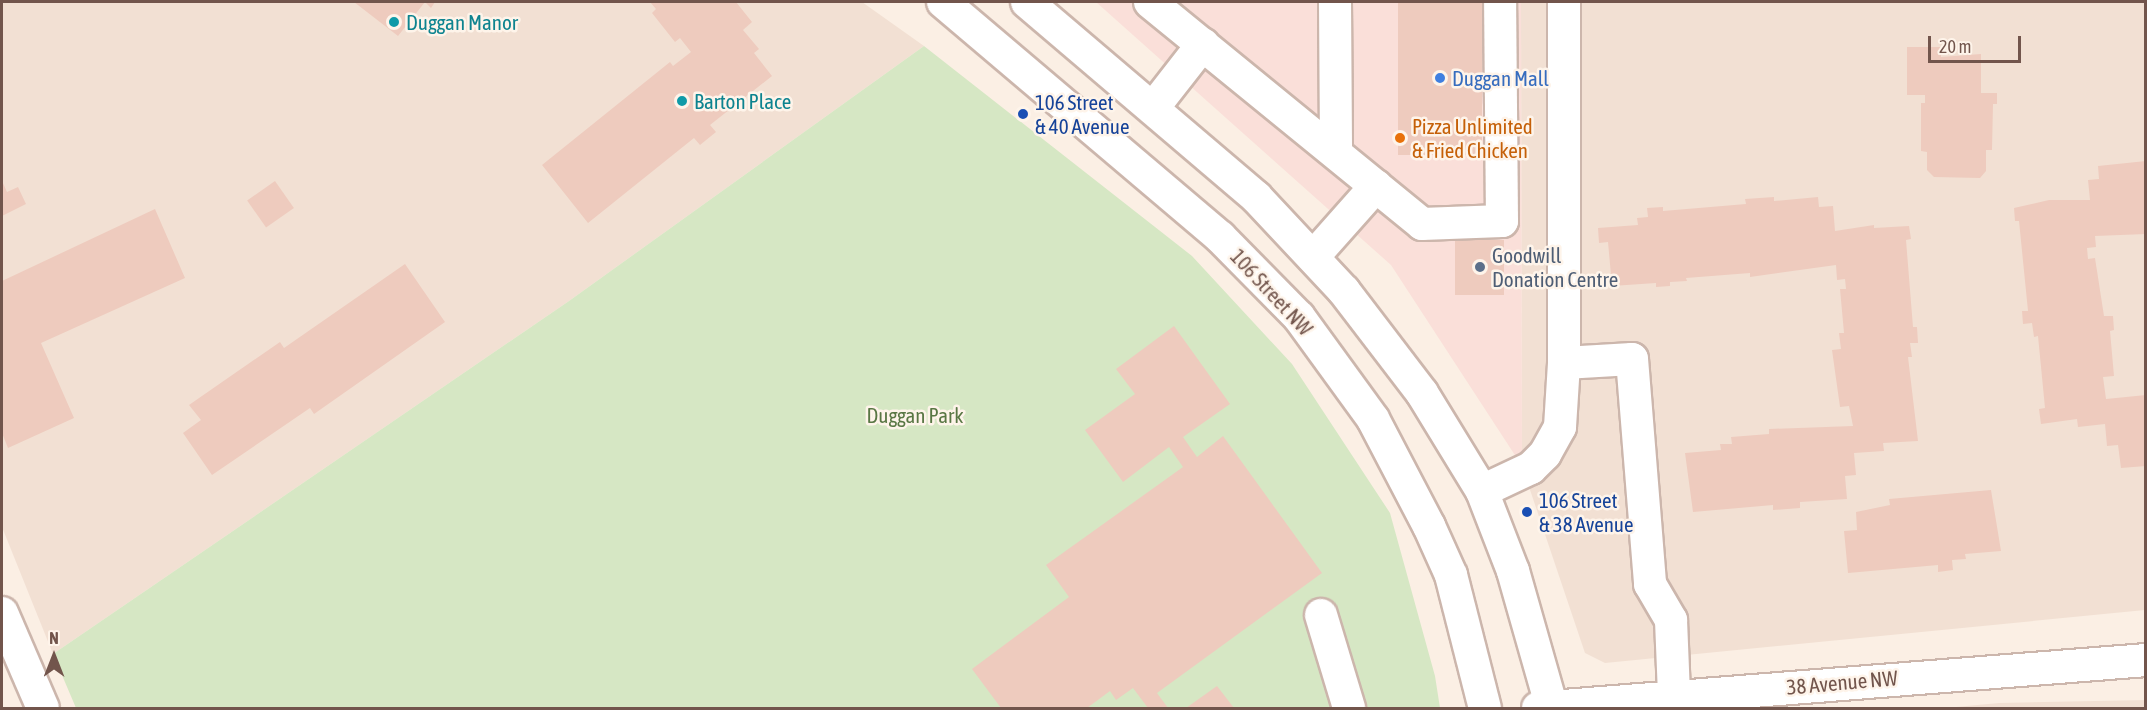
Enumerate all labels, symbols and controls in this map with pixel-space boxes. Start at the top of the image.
place label: Duggan Manor [406,9,518,35]
marker: Duggan Manor [387,15,401,29]
scale bar [1931,24,2024,62]
text: 20 m [1939,36,1971,57]
place label: Duggan Mall [1452,65,1549,91]
marker: Duggan Mall [1433,71,1447,85]
place label: Barton Place [694,88,791,114]
place label: 106 Street & 40 Avenue [1035,89,1130,139]
marker: Barton Place [675,94,689,108]
marker: 106 Street & 40 Avenue [1016,107,1030,121]
place label: Pizza Unlimited & Fried Chicken [1412,113,1533,163]
marker: Pizza Unlimited & Fried Chicken [1393,131,1407,145]
place label: Goodwill Donation Centre [1492,242,1618,292]
street label: 106 Street NW [1226,244,1318,340]
marker: Goodwill Donation Centre [1473,260,1487,274]
park label: Duggan Park [866,402,964,428]
place label: 106 Street & 38 Avenue [1539,487,1634,537]
marker: 106 Street & 38 Avenue [1520,505,1534,519]
north arrow [24,626,84,686]
text: N [49,629,59,647]
street label: 38 Avenue NW [1785,665,1899,699]

